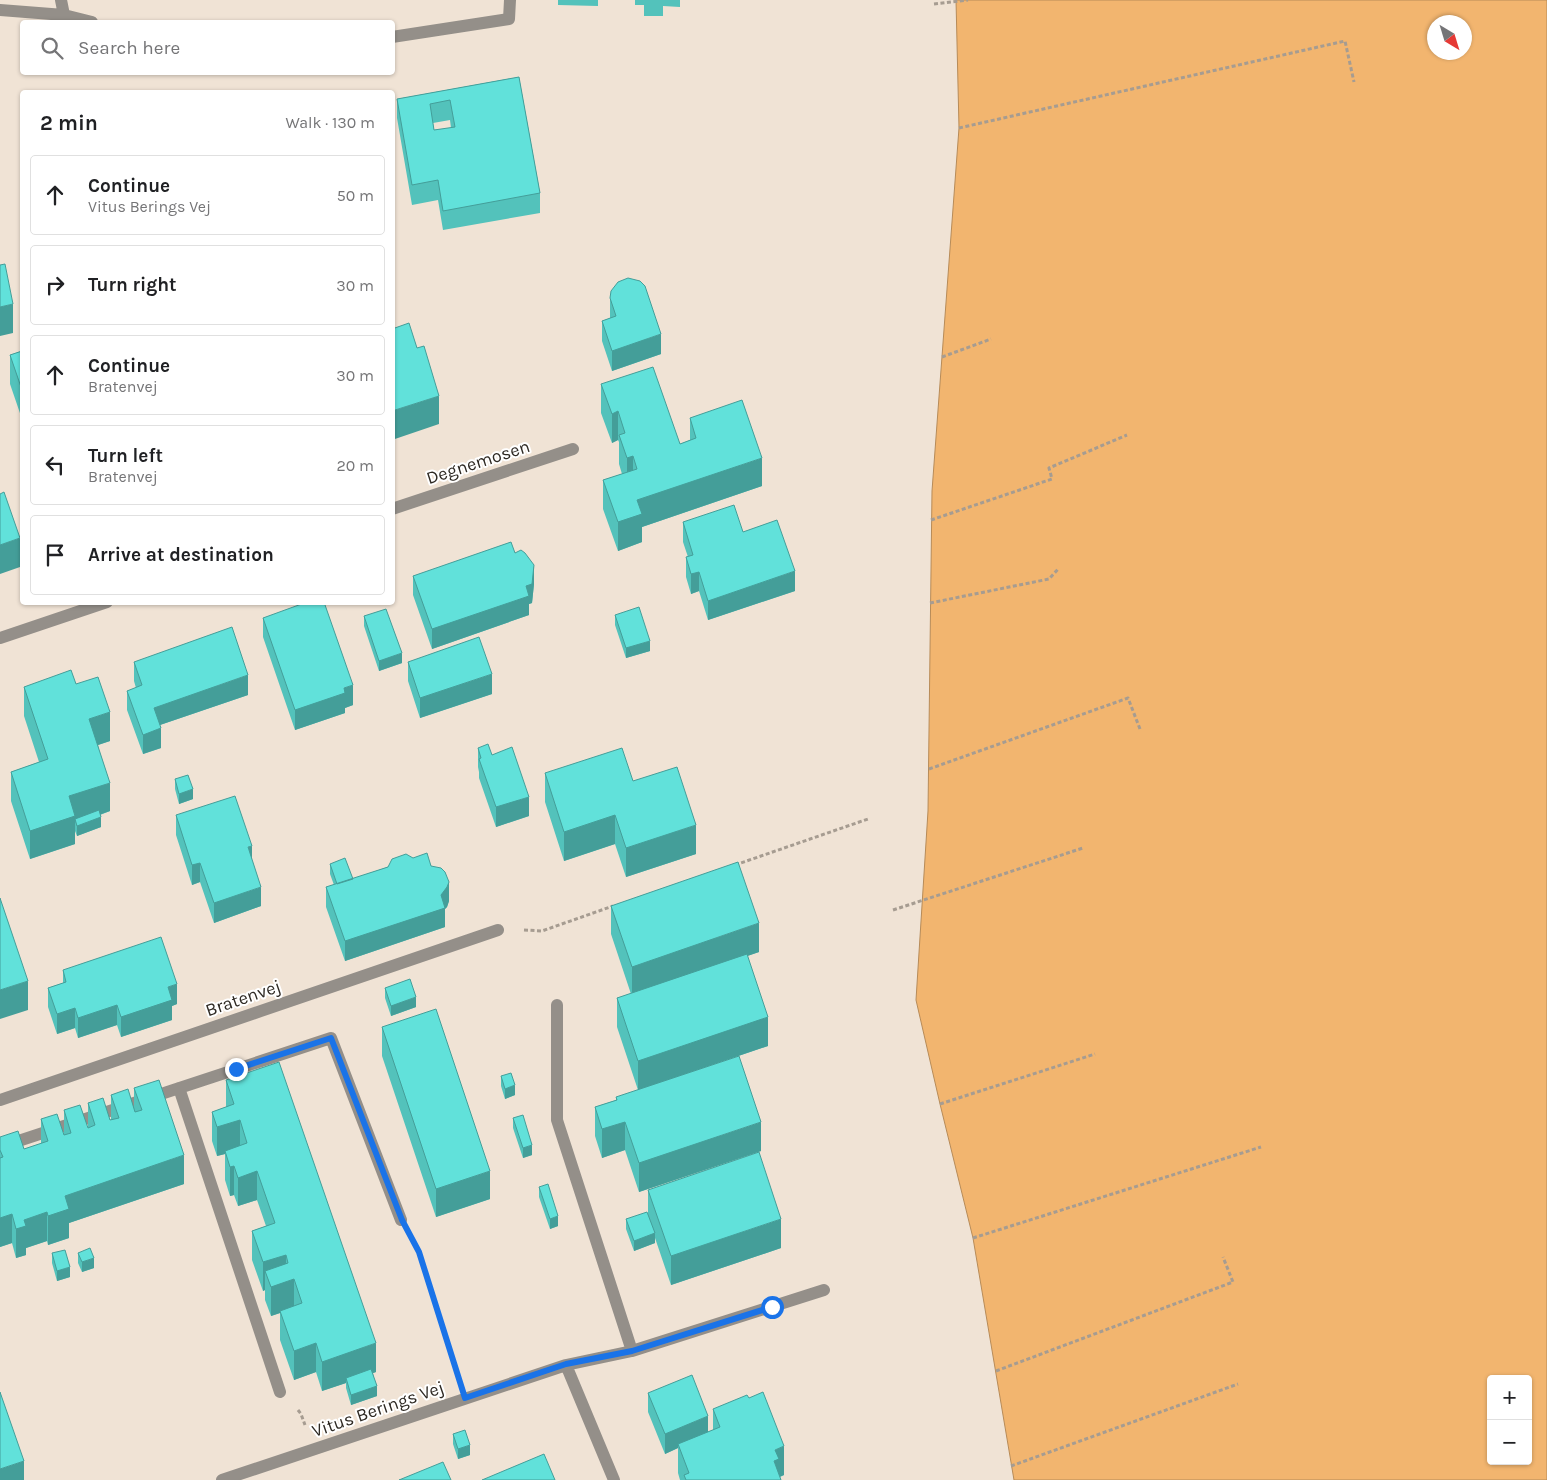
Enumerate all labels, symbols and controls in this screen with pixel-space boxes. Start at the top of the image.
north arrow [1427,15,1472,60]
search box [20,20,395,75]
icon: search [38,34,66,62]
text: Search here [78,37,180,59]
text: 2 min [40,111,98,135]
text: Walk · 130 m [285,113,375,132]
text: Continue [88,175,170,197]
icon: ahead [41,181,69,209]
text: 50 m [337,186,374,205]
text: Vitus Berings Vej [88,197,211,216]
icon: right [41,271,69,299]
text: Turn right [88,274,177,296]
text: 30 m [336,276,374,295]
text: Continue [88,355,170,377]
icon: ahead [41,361,69,389]
text: 30 m [336,366,374,385]
text: Bratenvej [88,377,158,396]
street label: Degnemosen [423,435,533,489]
text: Turn left [88,445,163,467]
icon: left [41,451,69,479]
text: 20 m [336,456,374,475]
text: Bratenvej [88,467,158,486]
icon: arrive [41,541,69,569]
text: Arrive at destination [88,544,274,566]
street label: Bratenvej [202,975,284,1021]
route end [225,1058,248,1081]
route start [761,1296,784,1319]
map controls [1487,1375,1532,1465]
button: + [1487,1375,1532,1420]
street label: Vitus Berings Vej [309,1376,447,1442]
button: − [1487,1420,1532,1465]

